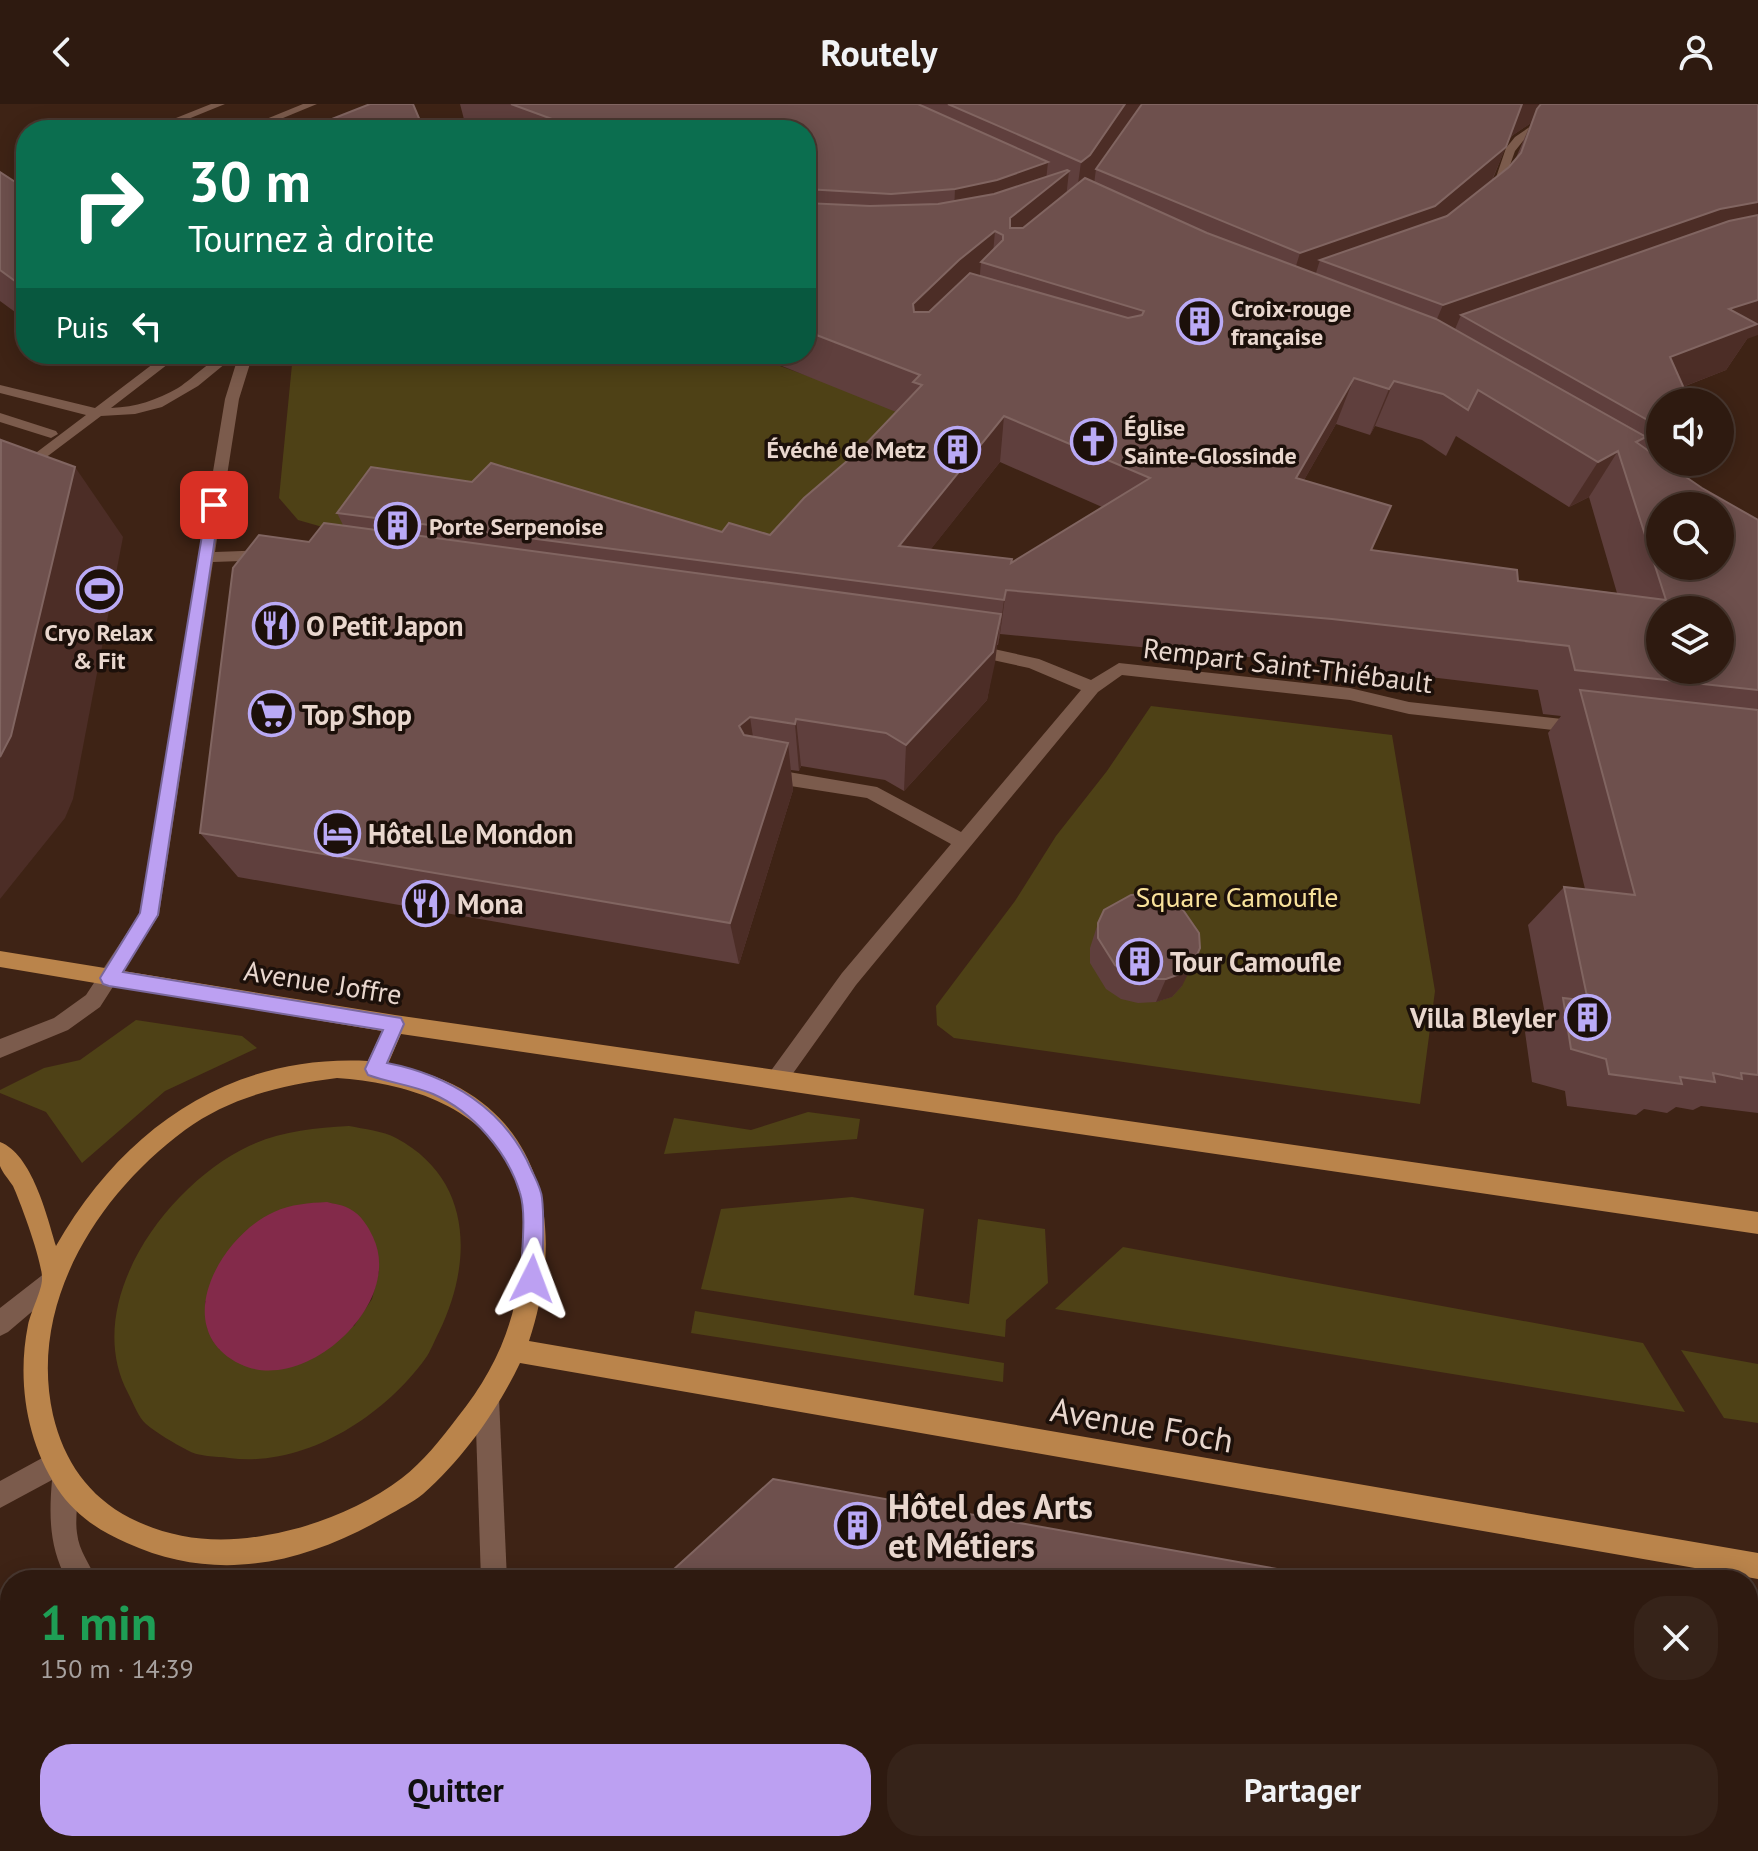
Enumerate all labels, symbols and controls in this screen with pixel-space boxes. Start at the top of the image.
text: Routely [820,29,938,76]
icon: back [40,30,84,74]
icon: person [1674,30,1718,74]
text: 30 m [188,145,311,217]
icon: right [56,152,160,256]
text: Tournez à droite [188,215,435,262]
place label: Croix-rouge française [1231,293,1352,352]
building icon: Croix-rouge française [1176,298,1224,346]
icon: left [125,304,169,348]
text: Puis [56,307,109,346]
map controls [1646,388,1734,684]
button: sound [1646,388,1734,476]
place label: Église Sainte-Glossinde [1124,412,1297,471]
church icon: Église Sainte-Glossinde [1069,417,1117,465]
building icon: Évéché de Metz [933,425,981,473]
place label: Évéché de Metz [766,434,926,465]
pin [180,471,248,539]
icon: arrive [192,483,236,527]
button: search [1646,492,1734,580]
building icon: Porte Serpenoise [374,502,422,550]
place label: Porte Serpenoise [429,511,604,542]
sports icon: Cryo Relax & Fit [75,566,123,614]
button: layers [1646,596,1734,684]
restaurant icon: O Petit Japon [251,601,299,649]
place label: O Petit Japon [306,607,464,644]
place label: Cryo Relax & Fit [45,617,154,676]
street label: Rempart Saint-Thiébault [1141,629,1435,701]
supermarket icon: Top Shop [247,690,295,738]
place label: Top Shop [302,696,412,733]
hotel icon: Hôtel Le Mondon [313,809,361,857]
place label: Hôtel Le Mondon [368,815,573,852]
park label: Square Camoufle [1136,878,1338,915]
restaurant icon: Mona [402,879,450,927]
place label: Mona [457,885,524,922]
building icon: Tour Camoufle [1115,937,1163,985]
place label: Tour Camoufle [1170,943,1342,980]
street label: Avenue Joffre [241,951,405,1013]
building icon: Villa Bleyler [1563,993,1611,1041]
place label: Villa Bleyler [1409,999,1556,1036]
position arrow [490,1237,574,1321]
street label: Avenue Foch [1047,1386,1237,1462]
place label: Hôtel des Arts et Métiers [888,1484,1093,1567]
building icon: Hôtel des Arts et Métiers [833,1502,881,1550]
text: 1 min [40,1591,157,1653]
button: close [1634,1596,1718,1680]
text: 150 m · 14:39 [40,1652,194,1685]
button: Quitter [40,1744,871,1836]
button: Partager [887,1744,1718,1836]

